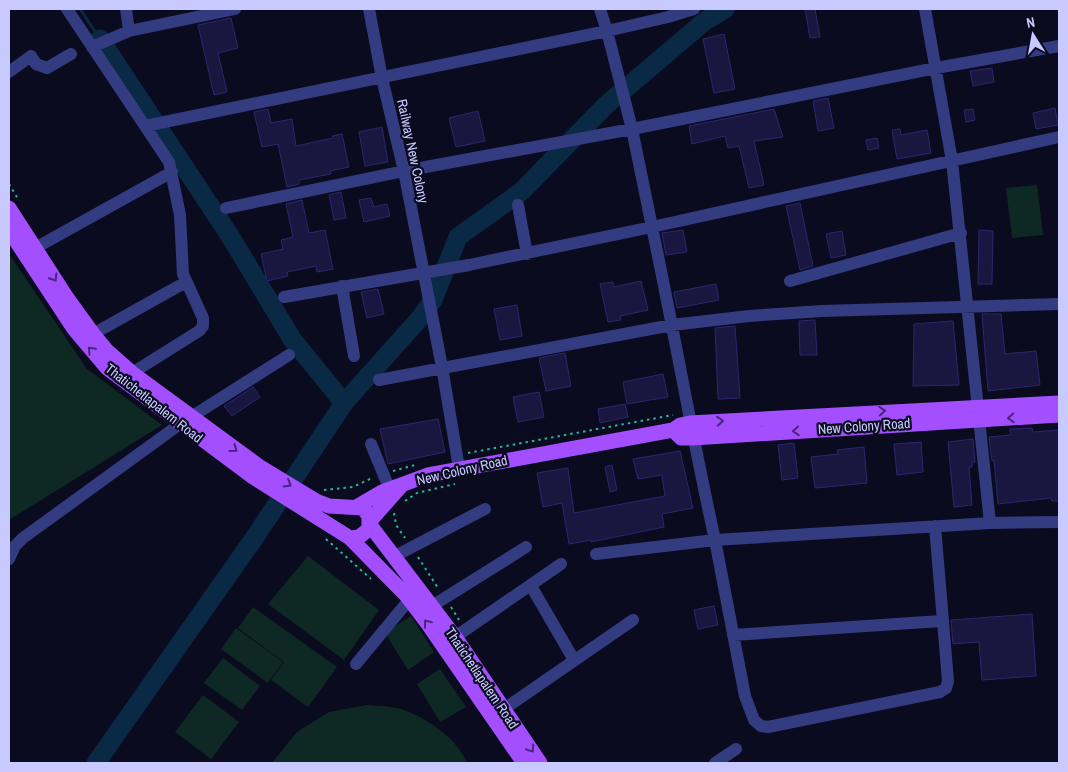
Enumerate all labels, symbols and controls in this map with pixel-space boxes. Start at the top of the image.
north arrow [1008,10,1058,60]
text: N [1025,13,1036,32]
street label: Railway New Colony [393,97,433,205]
one-way arrow [48,273,58,282]
one-way arrow [88,347,97,356]
street label: Thatichetlapalem Road [102,359,206,447]
one-way arrow [878,406,886,417]
one-way arrow [1006,412,1014,423]
street label: New Colony Road [817,414,911,438]
one-way arrow [716,416,724,427]
one-way arrow [792,425,800,436]
one-way arrow [228,443,237,451]
street label: New Colony Road [415,451,509,489]
one-way arrow [282,478,291,488]
one-way arrow [423,619,432,628]
street label: Thatichetlapalem Road [441,624,523,732]
one-way arrow [525,744,534,753]

